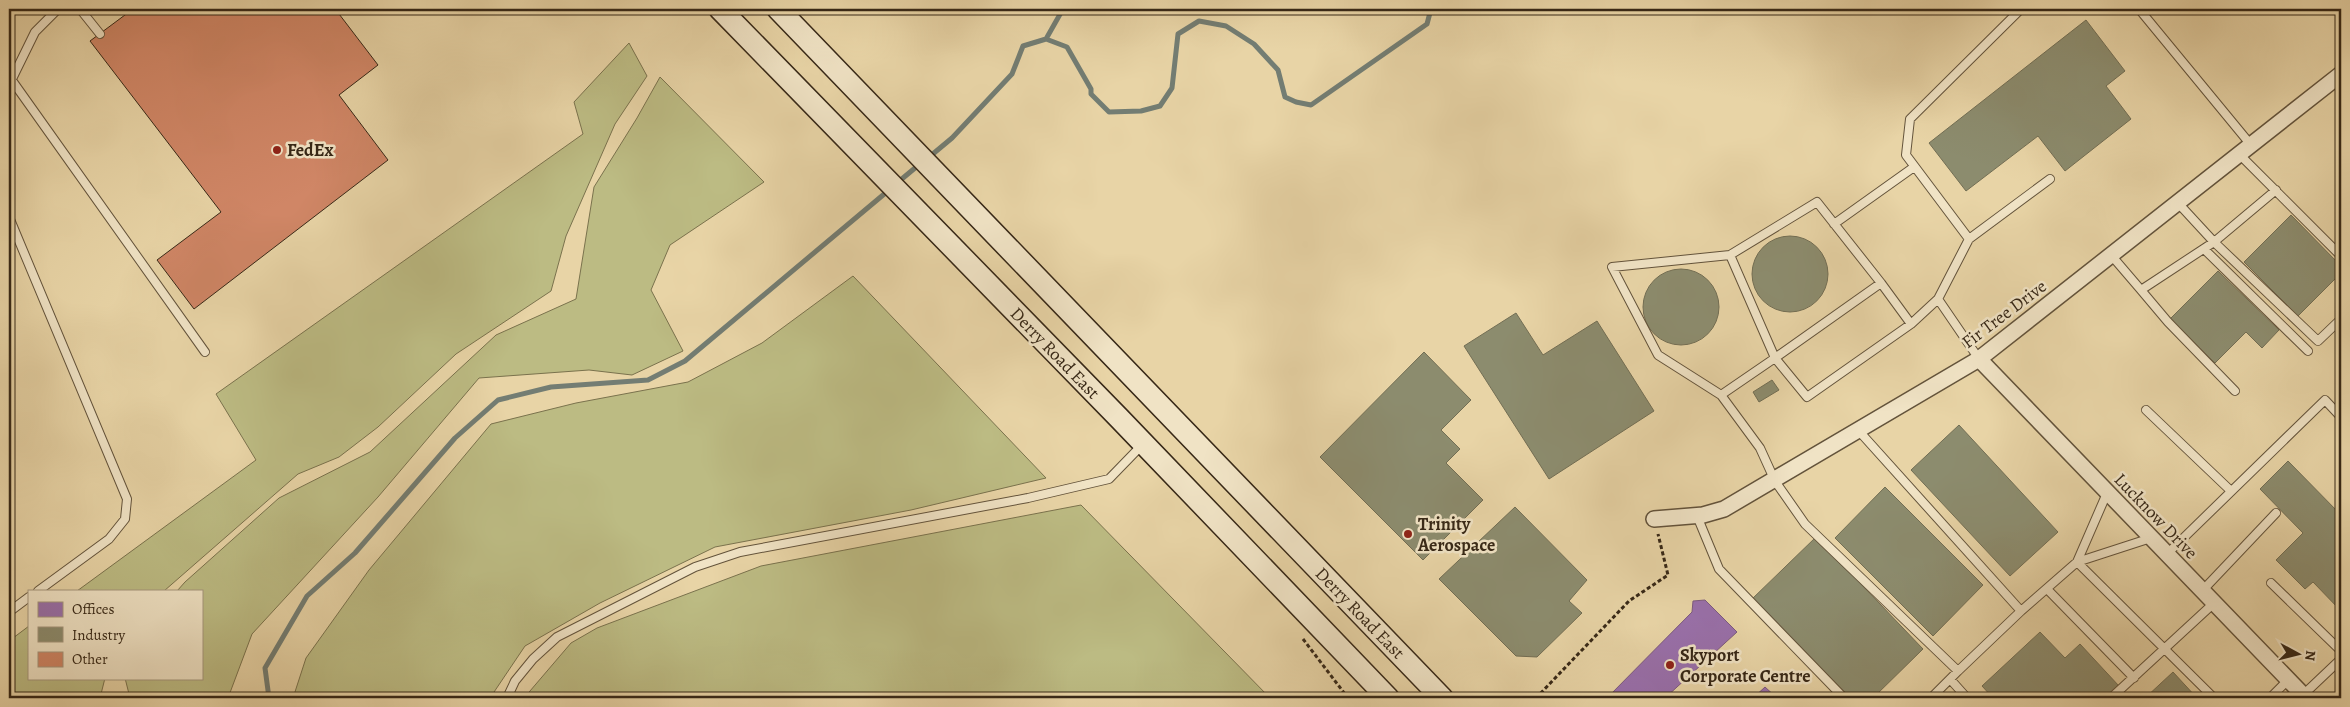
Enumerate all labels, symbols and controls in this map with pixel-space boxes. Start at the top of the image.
place label: FedEx [287,138,333,162]
marker: FedEx [271,144,283,156]
street label: Fir Tree Drive [1957,274,2051,354]
street label: Derry Road East [1005,302,1105,404]
street label: Lucknow Drive [2109,468,2203,564]
place label: Trinity Aerospace [1417,512,1495,557]
marker: Trinity Aerospace [1402,528,1414,540]
street label: Derry Road East [1310,562,1410,664]
legend [28,590,202,680]
text: Offices [72,599,115,619]
text: Industry [72,625,126,645]
north arrow [2272,630,2322,680]
place label: Skyport Corporate Centre [1680,643,1811,688]
text: Other [72,649,108,669]
text: N [2300,649,2320,662]
marker: Skyport Corporate Centre [1664,659,1676,671]

